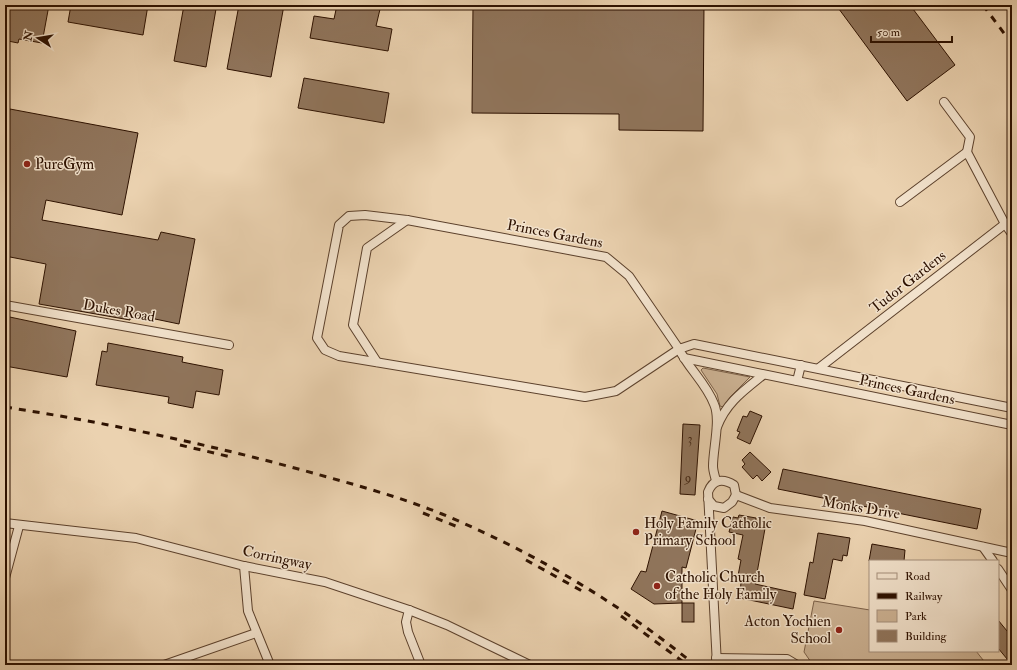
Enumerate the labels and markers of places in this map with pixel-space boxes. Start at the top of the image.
place label: PureGym [35,155,95,174]
marker: PureGym [22,159,32,169]
place label: Holy Family Catholic Primary School [644,514,772,550]
marker: Holy Family Catholic Primary School [631,527,641,537]
place label: Catholic Church of the Holy Family [665,568,777,604]
marker: Catholic Church of the Holy Family [652,581,662,591]
place label: Acton Yochien School [744,612,831,648]
marker: Acton Yochien School [834,625,844,635]

